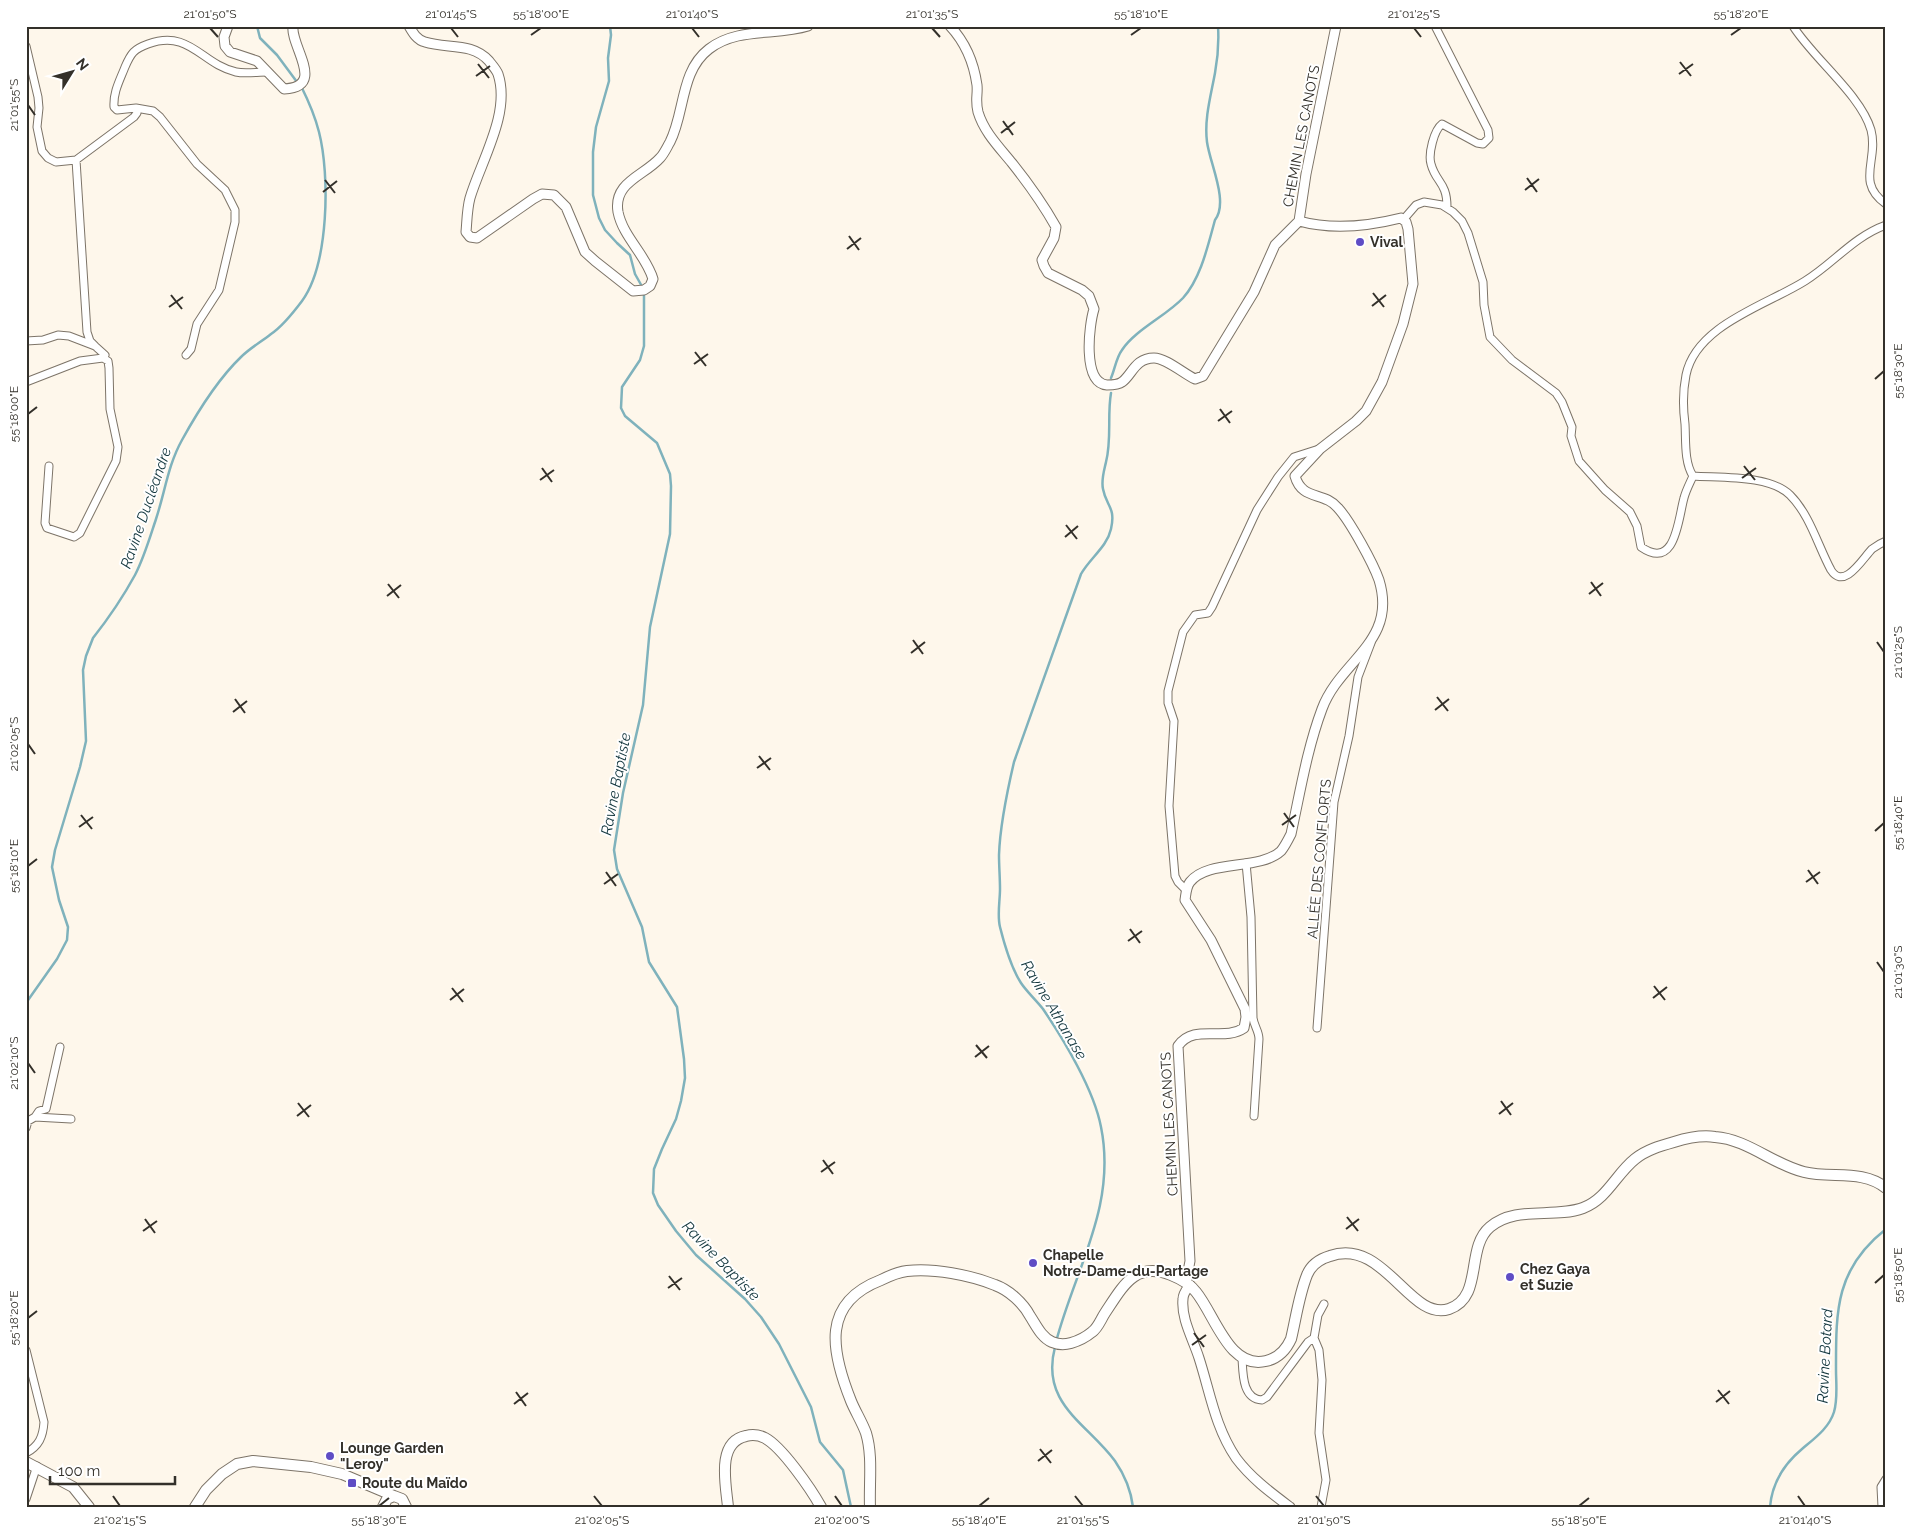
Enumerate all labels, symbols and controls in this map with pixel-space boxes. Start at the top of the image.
text: 21°01'50"S [183,7,237,21]
text: 21°01'45"S [425,7,477,21]
text: 55°18'00"E [513,7,569,21]
text: 21°01'40"S [666,7,718,21]
text: 21°01'35"S [906,7,958,21]
text: 55°18'10"E [1114,7,1168,21]
text: 21°01'25"S [1388,7,1440,21]
text: 55°18'20"E [1713,7,1769,21]
north arrow [48,48,98,98]
text: N [73,55,92,73]
street label: CHEMIN LES CANOTS [1279,63,1323,208]
text: 21°01'55"S [7,79,21,131]
place label: Vival [1370,234,1404,250]
marker: Vival [1354,236,1366,248]
text: 55°18'30"E [1891,343,1905,399]
text: 55°18'00"E [7,386,21,442]
water label: Ravine Ducléandre [117,445,175,571]
text: 21°01'25"S [1891,626,1905,678]
text: 21°02'05"S [7,717,21,771]
water label: Ravine Baptiste [597,731,635,837]
street label: ALLÉE DES CONFLORTS [1303,778,1334,940]
text: 55°18'40"E [1891,796,1905,850]
text: 55°18'10"E [7,839,21,893]
text: 21°01'30"S [1891,945,1905,999]
water label: Ravine Athanase [1017,957,1091,1063]
text: 21°02'10"S [7,1036,21,1090]
street label: CHEMIN LES CANOTS [1157,1051,1181,1196]
water label: Ravine Baptiste [678,1217,764,1305]
place label: Chapelle Notre-Dame-du-Partage [1043,1247,1209,1279]
text: 55°18'50"E [1891,1247,1905,1303]
marker: Chapelle Notre-Dame-du-Partage [1027,1257,1039,1269]
place label: Chez Gaya et Suzie [1520,1261,1590,1293]
marker: Chez Gaya et Suzie [1504,1271,1516,1283]
text: 55°18'20"E [7,1290,21,1346]
water label: Ravine Botard [1814,1307,1837,1404]
place label: Lounge Garden "Leroy" [340,1440,444,1472]
marker: Lounge Garden "Leroy" [324,1450,336,1462]
scale bar [50,1453,175,1485]
text: 100 m [58,1462,100,1480]
place label: Route du Maïdo [362,1475,468,1491]
marker: Route du Maïdo [346,1477,358,1489]
text: 21°02'15"S [94,1513,146,1527]
text: 55°18'30"E [351,1513,407,1527]
text: 21°02'05"S [575,1513,629,1527]
text: 21°02'00"S [814,1513,870,1527]
text: 55°18'40"E [952,1513,1006,1527]
text: 21°01'55"S [1057,1513,1109,1527]
text: 21°01'50"S [1297,1513,1351,1527]
text: 55°18'50"E [1551,1513,1607,1527]
text: 21°01'40"S [1779,1513,1831,1527]

